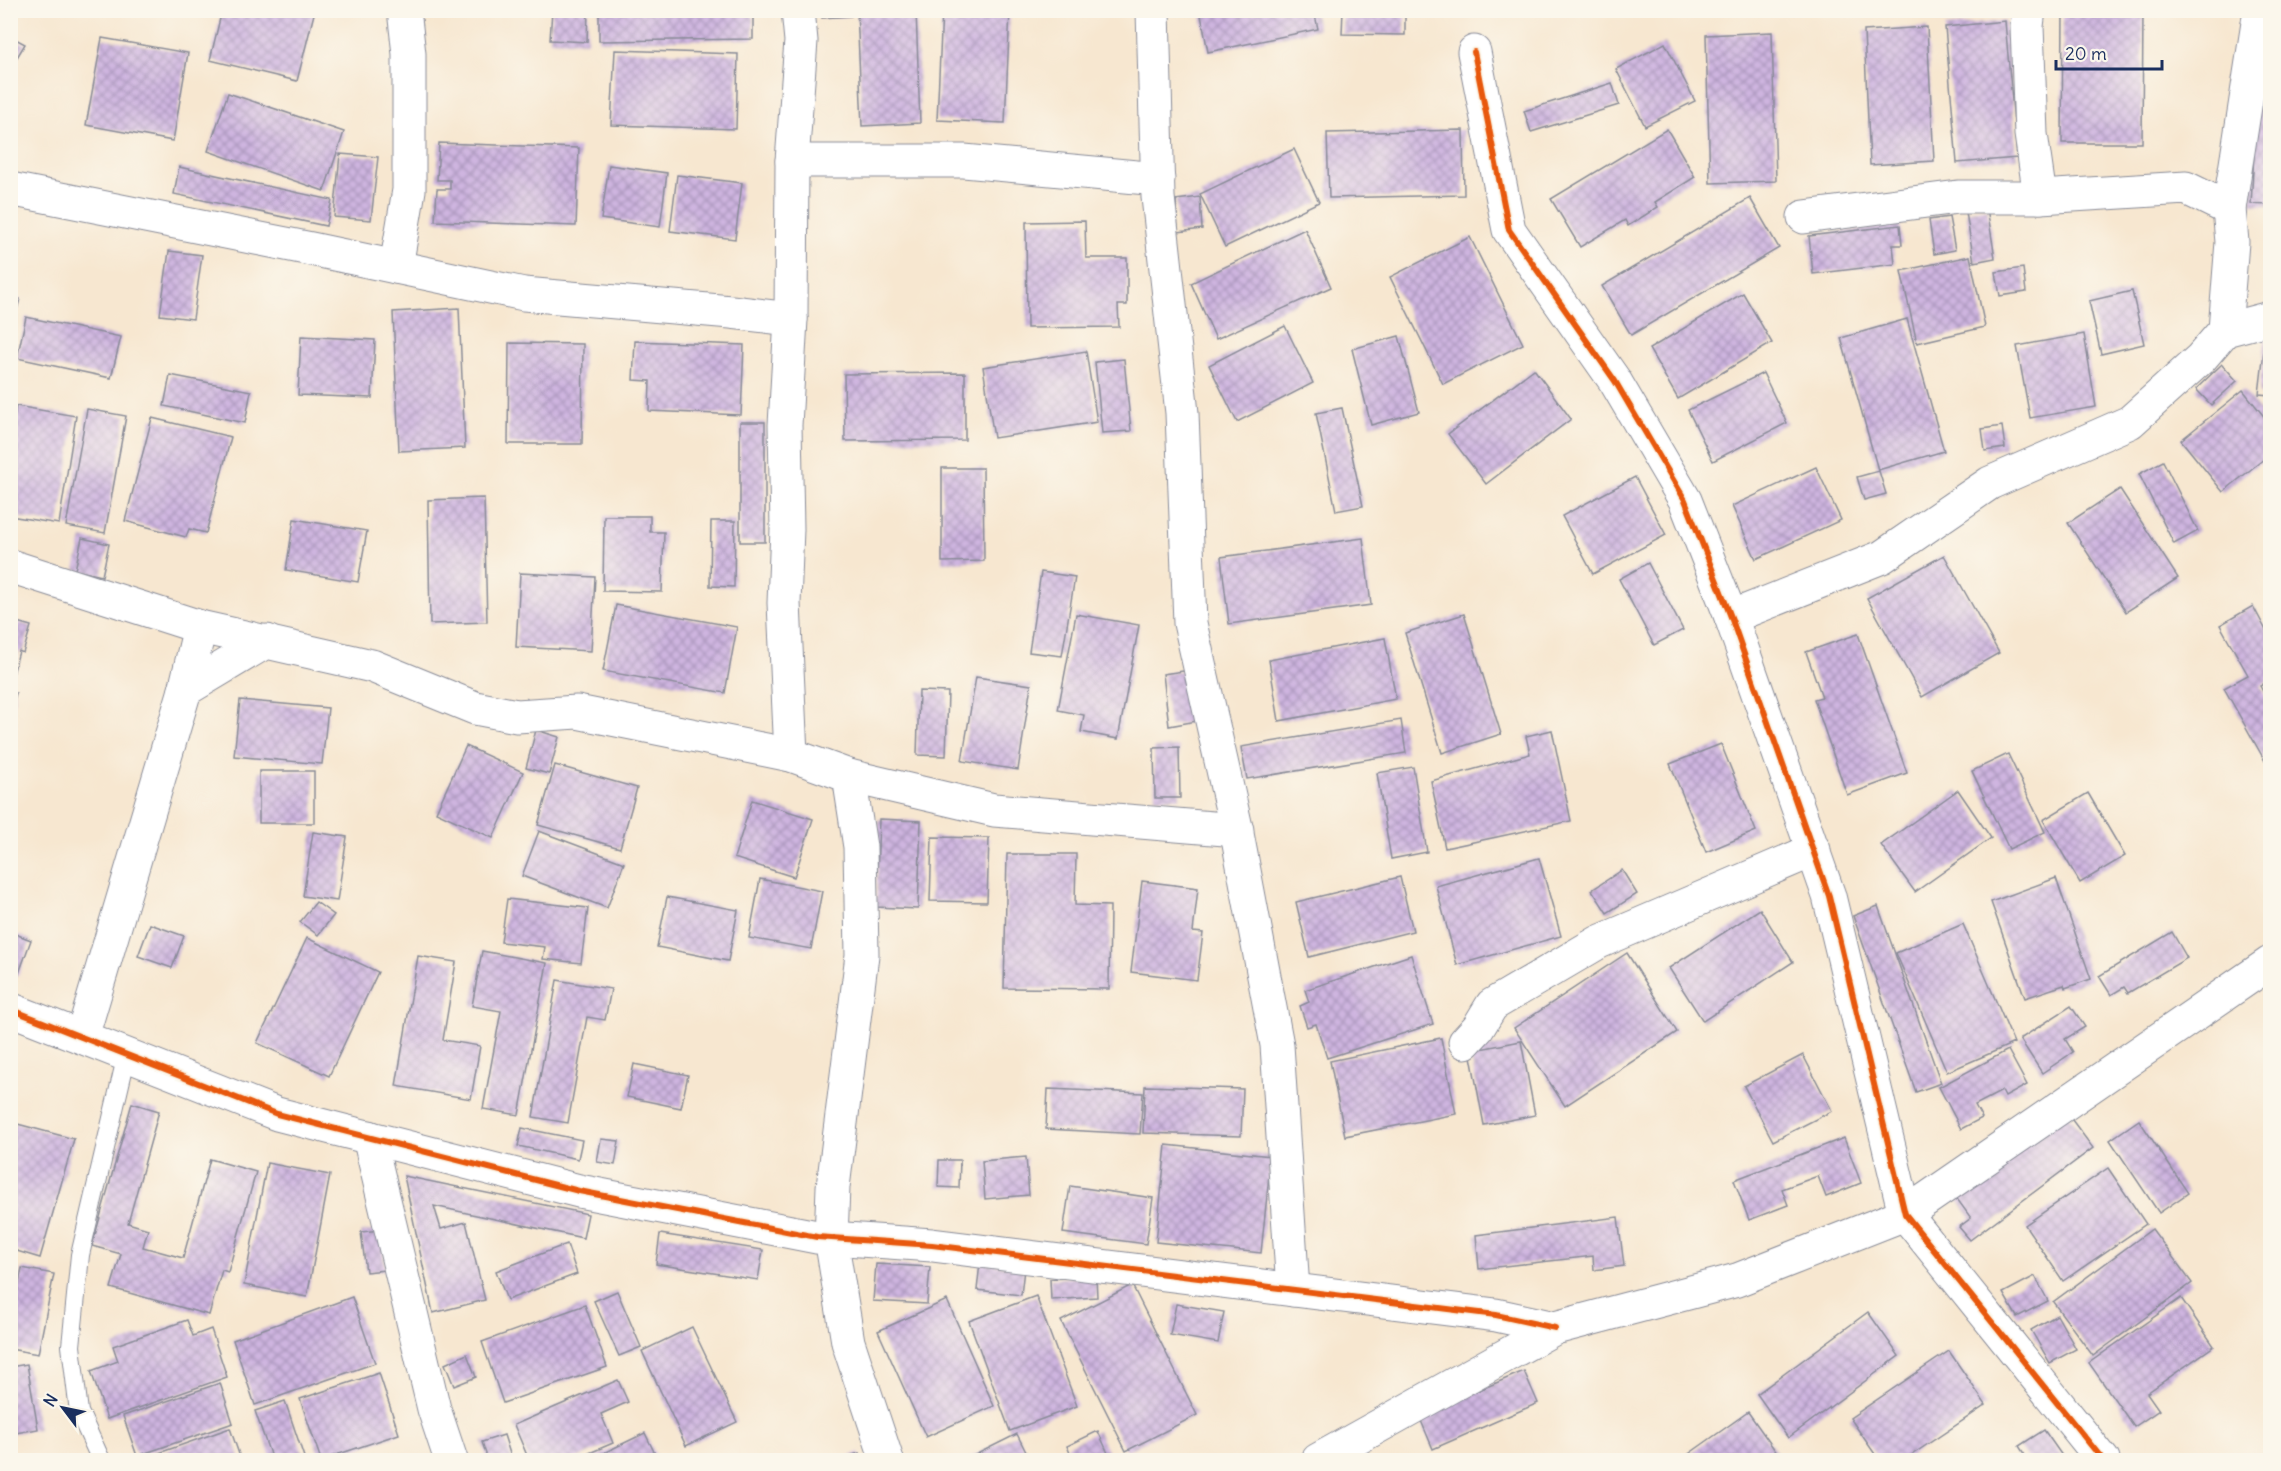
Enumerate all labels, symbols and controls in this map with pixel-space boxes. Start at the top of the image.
scale bar [2056,33,2162,71]
text: 20 m [2065,42,2107,65]
north arrow [33,1378,93,1438]
text: N [39,1390,62,1410]

